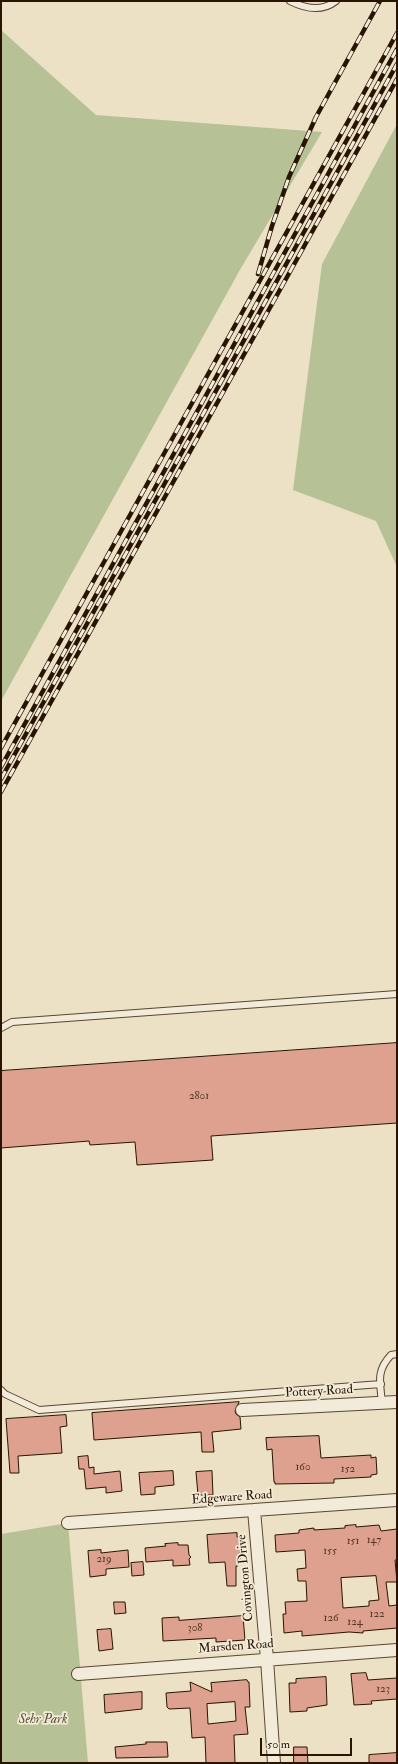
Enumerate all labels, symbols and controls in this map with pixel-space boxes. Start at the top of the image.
house number: 2801 [189,1090,209,1104]
street label: Pottery Road [285,1382,353,1402]
house number: 160 [295,1461,311,1475]
house number: 152 [341,1463,355,1477]
street label: Edgeware Road [191,1487,273,1509]
street label: Covington Drive [234,1534,258,1622]
house number: 147 [367,1534,381,1548]
house number: 151 [347,1535,359,1549]
house number: 155 [323,1545,337,1559]
house number: 219 [96,1553,112,1567]
house number: 122 [369,1608,385,1622]
house number: 126 [323,1612,339,1626]
house number: 124 [347,1616,363,1630]
house number: 308 [187,1622,203,1636]
street label: Marsden Road [198,1637,274,1657]
house number: 123 [376,1683,390,1697]
park label: Sehr Park [19,1712,67,1728]
scale bar [262,1730,354,1756]
text: 50 m [267,1737,290,1752]

